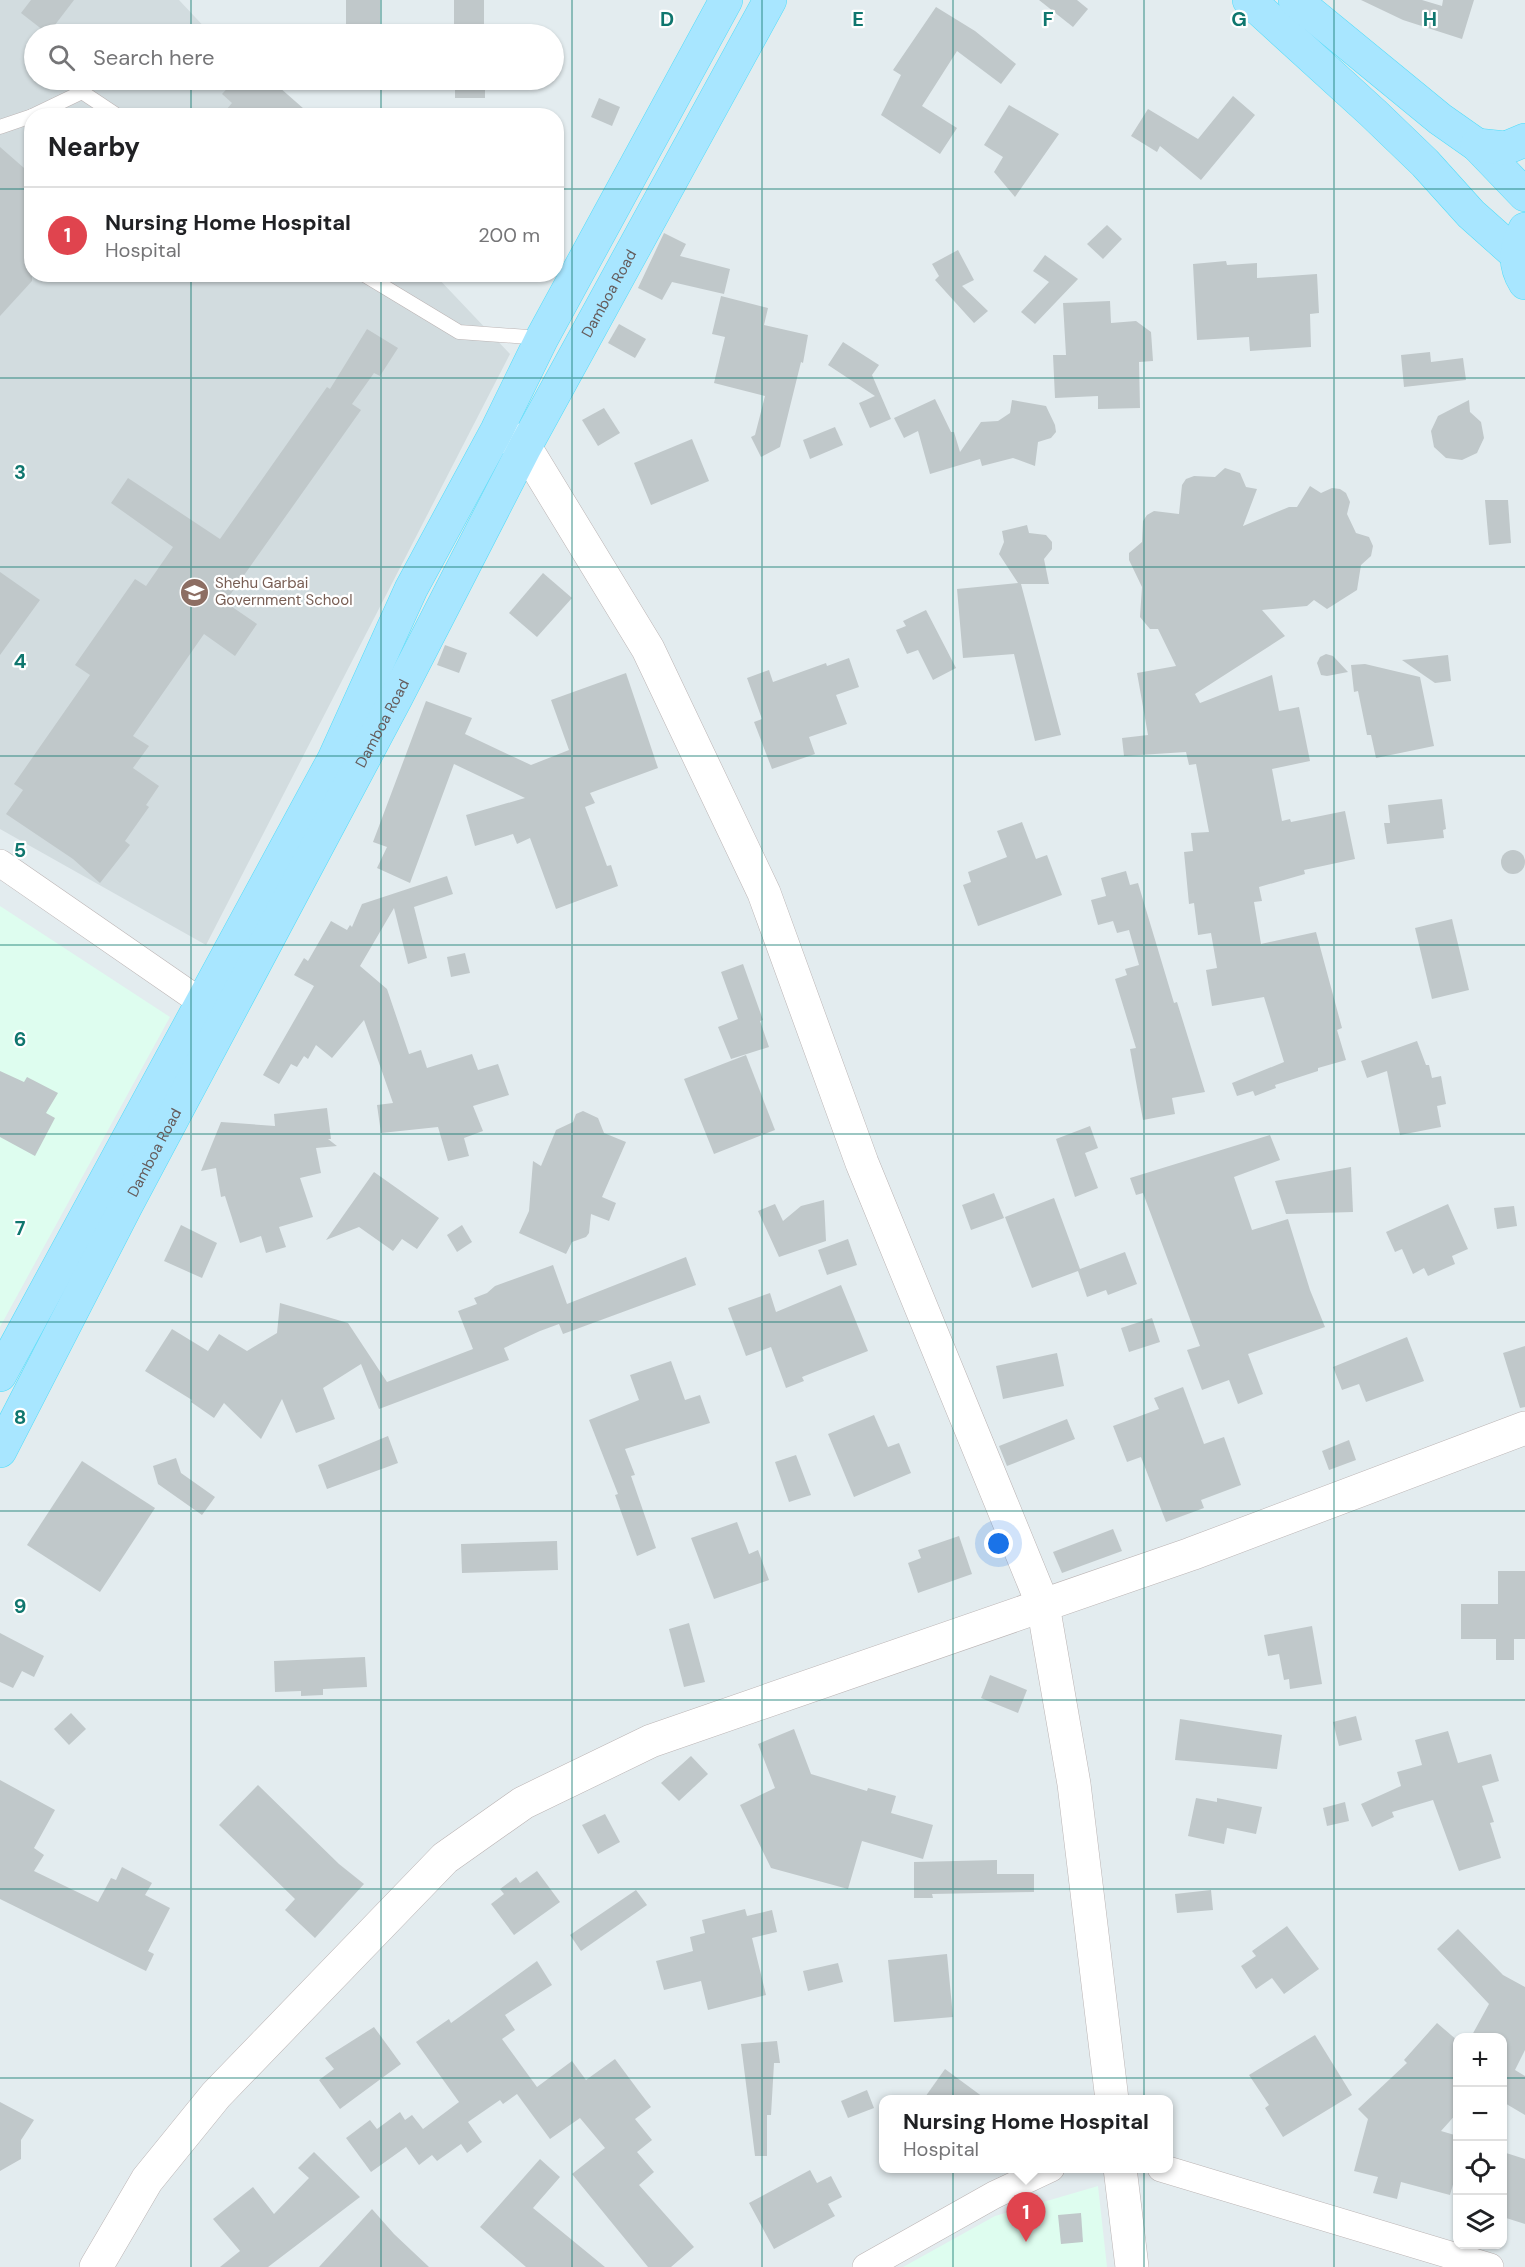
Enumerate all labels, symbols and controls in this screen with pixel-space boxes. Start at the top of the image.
text: D [660,6,674,32]
text: E [852,6,864,32]
text: F [1042,6,1054,32]
text: G [1231,6,1247,32]
text: H [1423,6,1437,32]
search box [24,24,564,90]
icon: search [45,41,78,74]
text: Search here [93,43,214,72]
text: Nearby [48,130,140,164]
text: Nursing Home Hospital [105,208,351,237]
text: 1 [64,222,71,248]
text: 200 m [478,222,540,248]
text: Hospital [105,237,181,263]
street label: Damboa Road [577,246,641,341]
text: 3 [14,459,26,485]
place label: Shehu Garbai Government School [215,573,353,610]
school or university icon: Shehu Garbai Government School [178,576,210,608]
text: 4 [14,648,27,674]
street label: Damboa Road [351,676,414,771]
text: 5 [14,837,26,863]
text: 6 [14,1026,26,1052]
street label: Damboa Road [123,1105,186,1200]
text: 7 [15,1215,26,1241]
text: 8 [14,1404,26,1430]
your location [984,1529,1013,1558]
text: 9 [14,1593,26,1619]
map controls [1453,2033,1507,2249]
button: + [1453,2033,1507,2087]
button: − [1453,2087,1507,2141]
popup [879,2095,1173,2173]
text: Nursing Home Hospital [903,2107,1149,2136]
text: Hospital [903,2136,979,2162]
button: locate [1453,2141,1507,2195]
pin: 1 [1006,2192,1046,2242]
button: layers [1453,2195,1507,2249]

